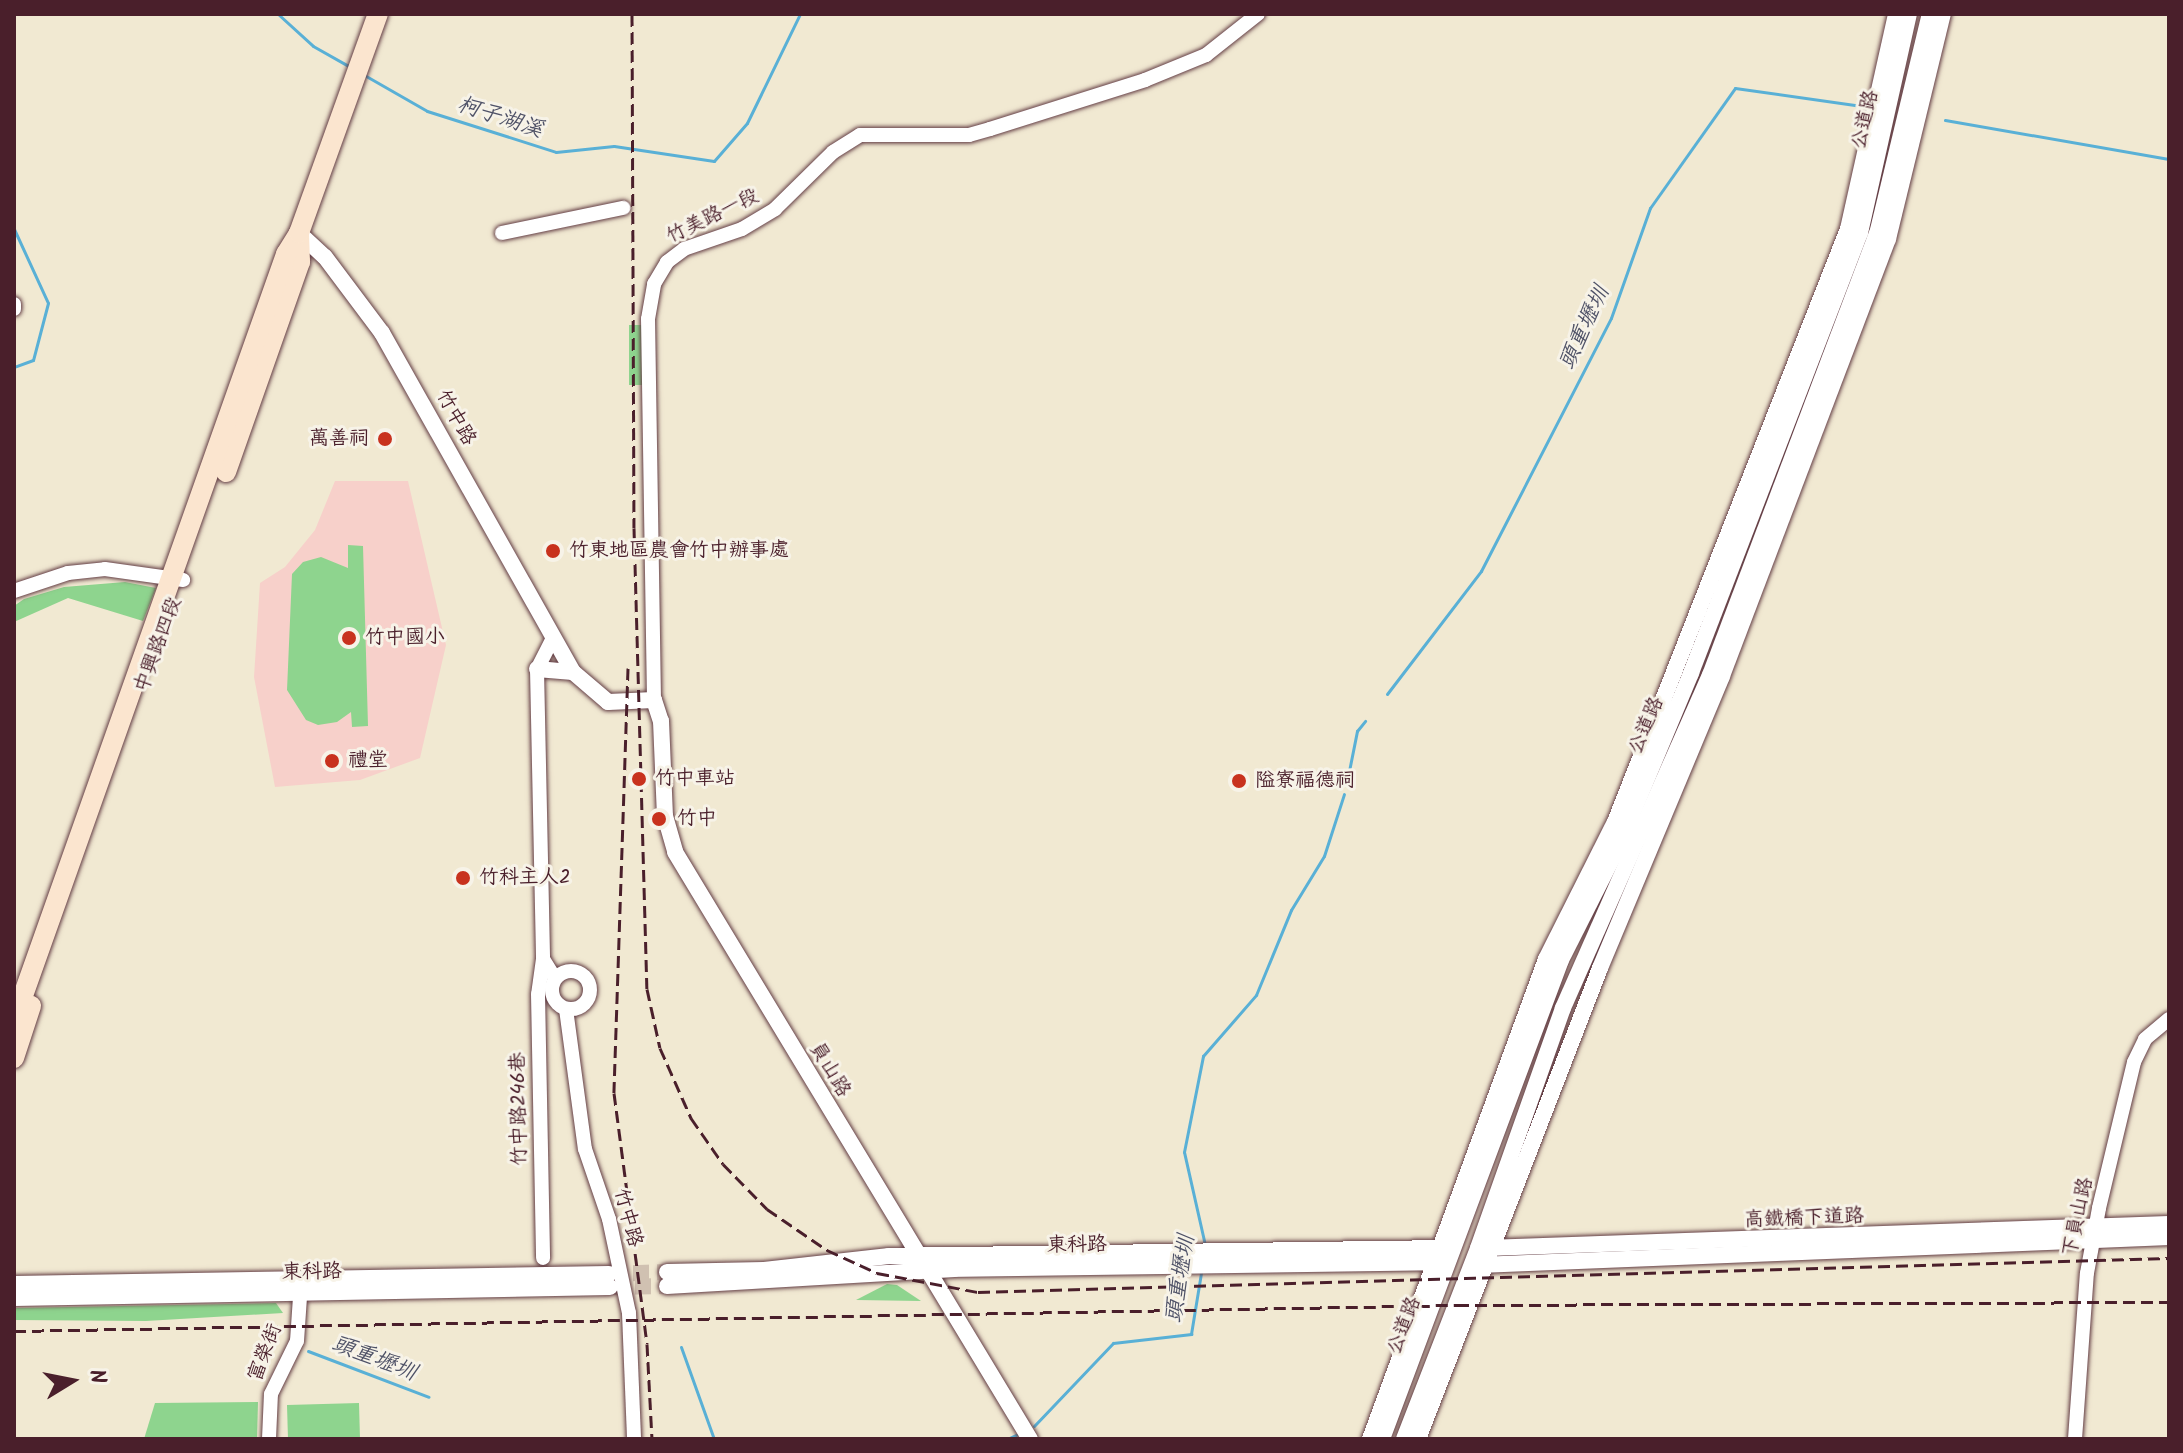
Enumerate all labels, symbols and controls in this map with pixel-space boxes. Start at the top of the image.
street label: 公道路 [1848,88,1884,152]
water label: 柯子湖溪 [454,92,546,144]
street label: 竹美路一段 [663,184,763,250]
water label: 頭重壢圳 [1554,283,1616,373]
street label: 竹中路 [430,386,480,450]
place label: 萬善祠 [309,427,369,451]
marker: 萬善祠 [376,430,394,448]
place label: 竹東地區農會竹中辦事處 [569,539,789,563]
marker: 竹東地區農會竹中辦事處 [544,542,562,560]
street label: 中興路四段 [131,594,187,696]
place label: 竹中國小 [365,626,445,650]
marker: 竹中國小 [340,629,358,647]
street label: 公道路 [1624,694,1670,758]
place label: 禮堂 [348,749,388,773]
marker: 禮堂 [323,752,341,770]
place label: 竹中車站 [655,767,735,791]
place label: 隘寮福德祠 [1255,769,1355,793]
marker: 竹中車站 [630,770,648,788]
marker: 隘寮福德祠 [1230,772,1248,790]
place label: 竹中 [677,807,717,831]
marker: 竹中 [648,808,670,830]
place label: 竹科主人2 [479,866,571,890]
marker: 竹科主人2 [454,869,472,887]
street label: 員山路 [803,1038,855,1102]
street label: 竹中路246巷 [507,1052,533,1166]
street label: 下員山路 [2059,1175,2099,1259]
street label: 竹中路 [608,1186,646,1250]
street label: 高鐵橋下道路 [1744,1205,1864,1233]
street label: 東科路 [1047,1233,1107,1259]
water label: 頭重壢圳 [1161,1233,1201,1325]
street label: 東科路 [282,1260,342,1286]
street label: 公道路 [1383,1294,1427,1358]
street label: 富榮街 [244,1321,288,1385]
water label: 頭重壢圳 [328,1331,420,1387]
north arrow [32,1341,112,1421]
text: N [78,1367,115,1387]

